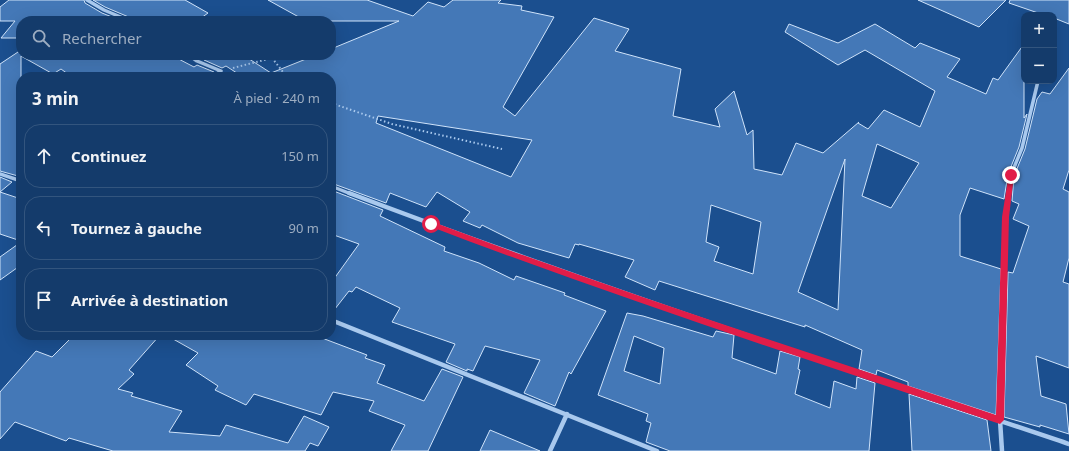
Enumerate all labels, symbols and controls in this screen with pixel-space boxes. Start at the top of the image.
map controls [1021,12,1057,84]
button: + [1021,12,1057,48]
search box [16,16,336,60]
icon: search [30,27,52,49]
text: Rechercher [62,28,142,48]
button: − [1021,48,1057,84]
text: 3 min [32,87,79,110]
text: À pied · 240 m [234,89,320,107]
icon: ahead [33,145,55,167]
text: Continuez [71,146,146,166]
text: 150 m [281,147,319,165]
route end [1002,166,1020,184]
route start [422,215,440,233]
icon: left [33,217,55,239]
text: Tournez à gauche [71,218,202,238]
text: 90 m [289,219,319,237]
icon: arrive [33,289,55,311]
text: Arrivée à destination [71,290,228,310]

